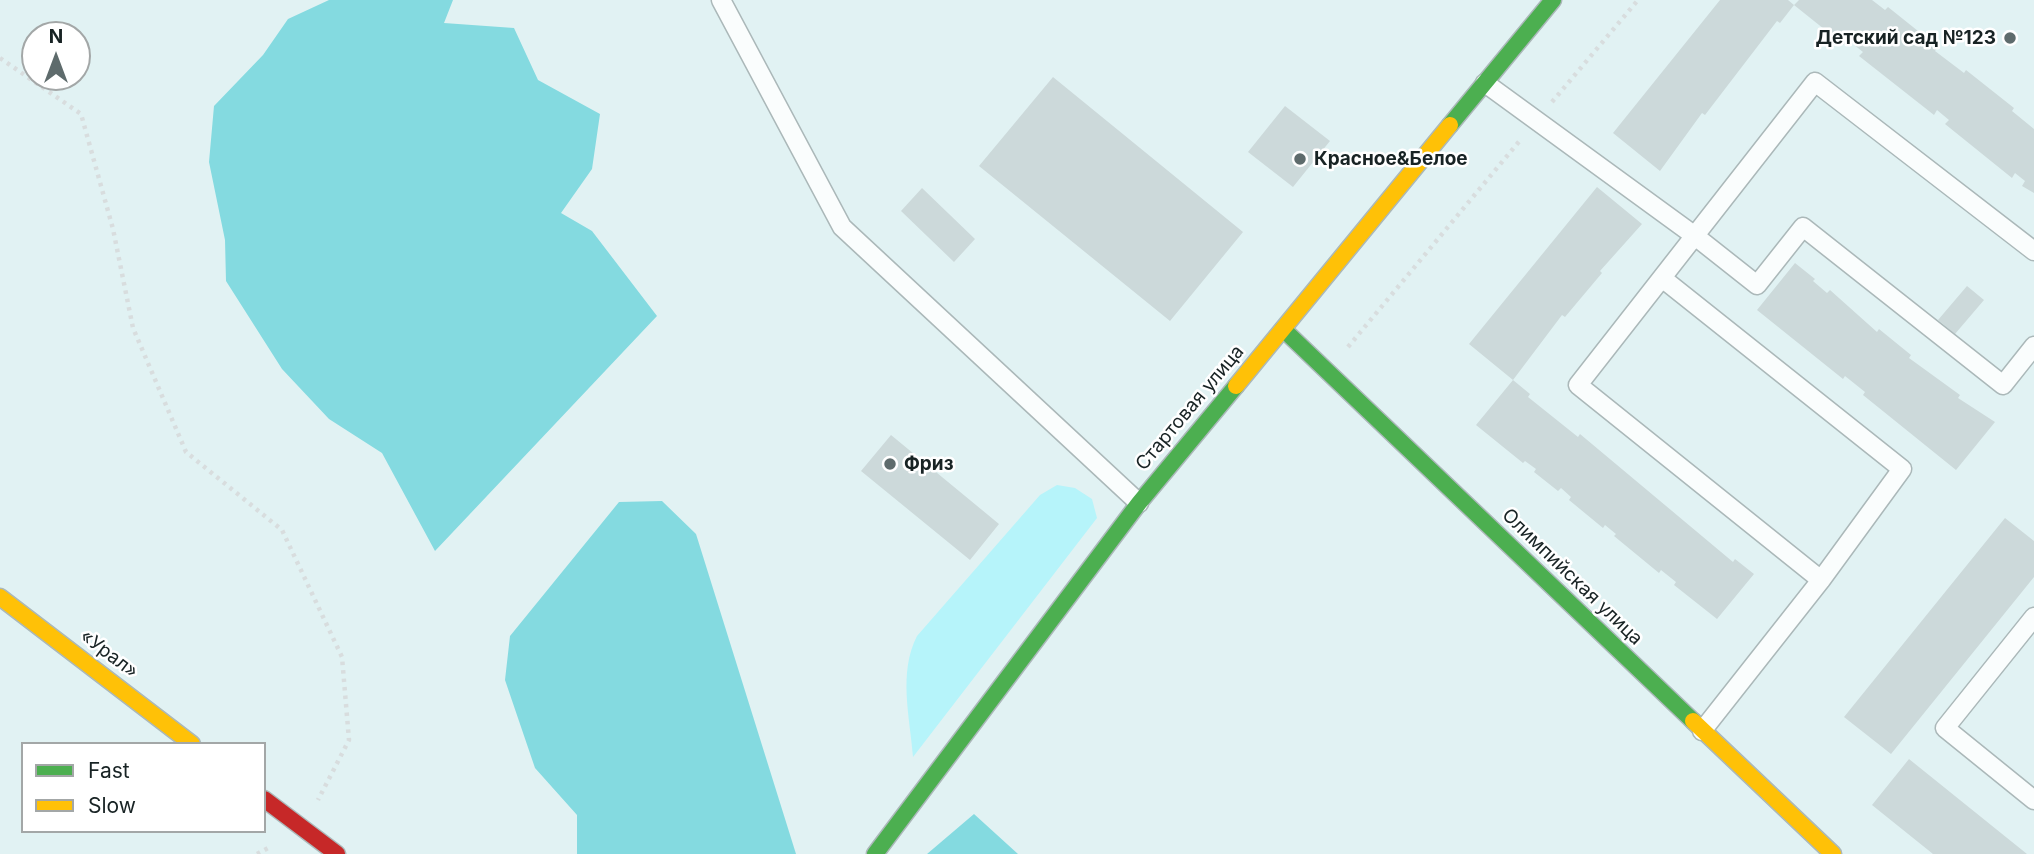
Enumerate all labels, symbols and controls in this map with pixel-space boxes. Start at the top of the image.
north arrow [21,21,91,91]
text: N [49,25,63,48]
place label: Детский сад №123 [1816,27,1996,49]
marker: Детский сад №123 [2002,30,2018,46]
place label: Красное&Белое [1314,148,1468,170]
marker: Красное&Белое [1292,151,1308,167]
street label: Стартовая улица [1131,341,1249,475]
place label: Фриз [904,453,954,475]
marker: Фриз [882,456,898,472]
street label: Олимпийская улица [1497,504,1647,650]
street label: «Урал» [75,625,143,683]
legend [21,742,266,833]
text: Fast [88,758,130,783]
text: Slow [88,793,136,818]

